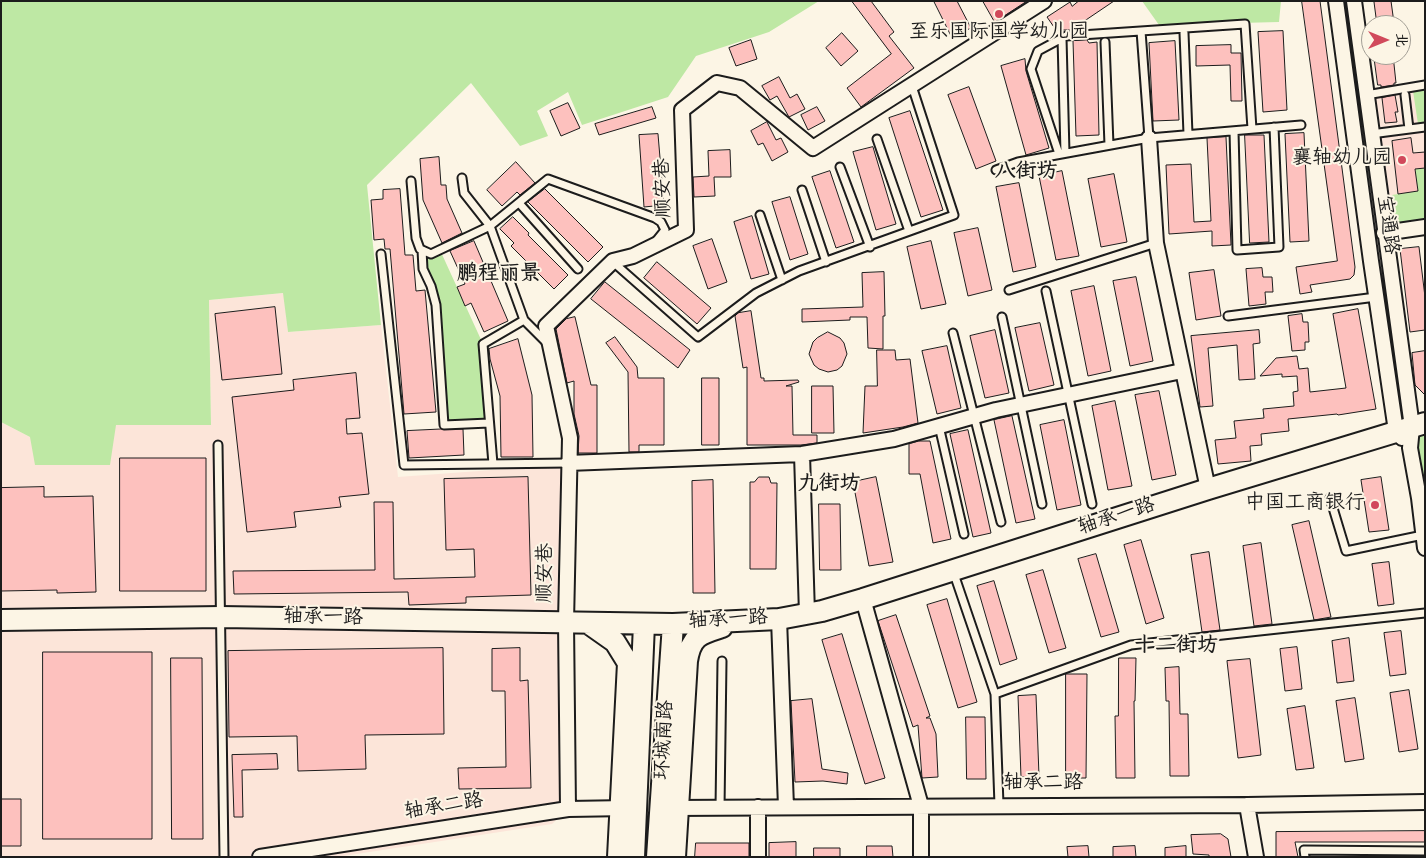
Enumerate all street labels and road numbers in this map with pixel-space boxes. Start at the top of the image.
street label: 顺安巷 [652,158,678,218]
street label: 宝通路 [1370,194,1402,256]
street label: 轴承一路 [1075,494,1159,542]
street label: 顺安巷 [534,543,560,603]
street label: 轴承一路 [283,606,363,632]
street label: 轴承一路 [687,607,769,635]
street label: 环城南路 [652,699,680,781]
street label: 轴承二路 [1003,773,1083,797]
street label: 轴承二路 [403,790,485,826]

